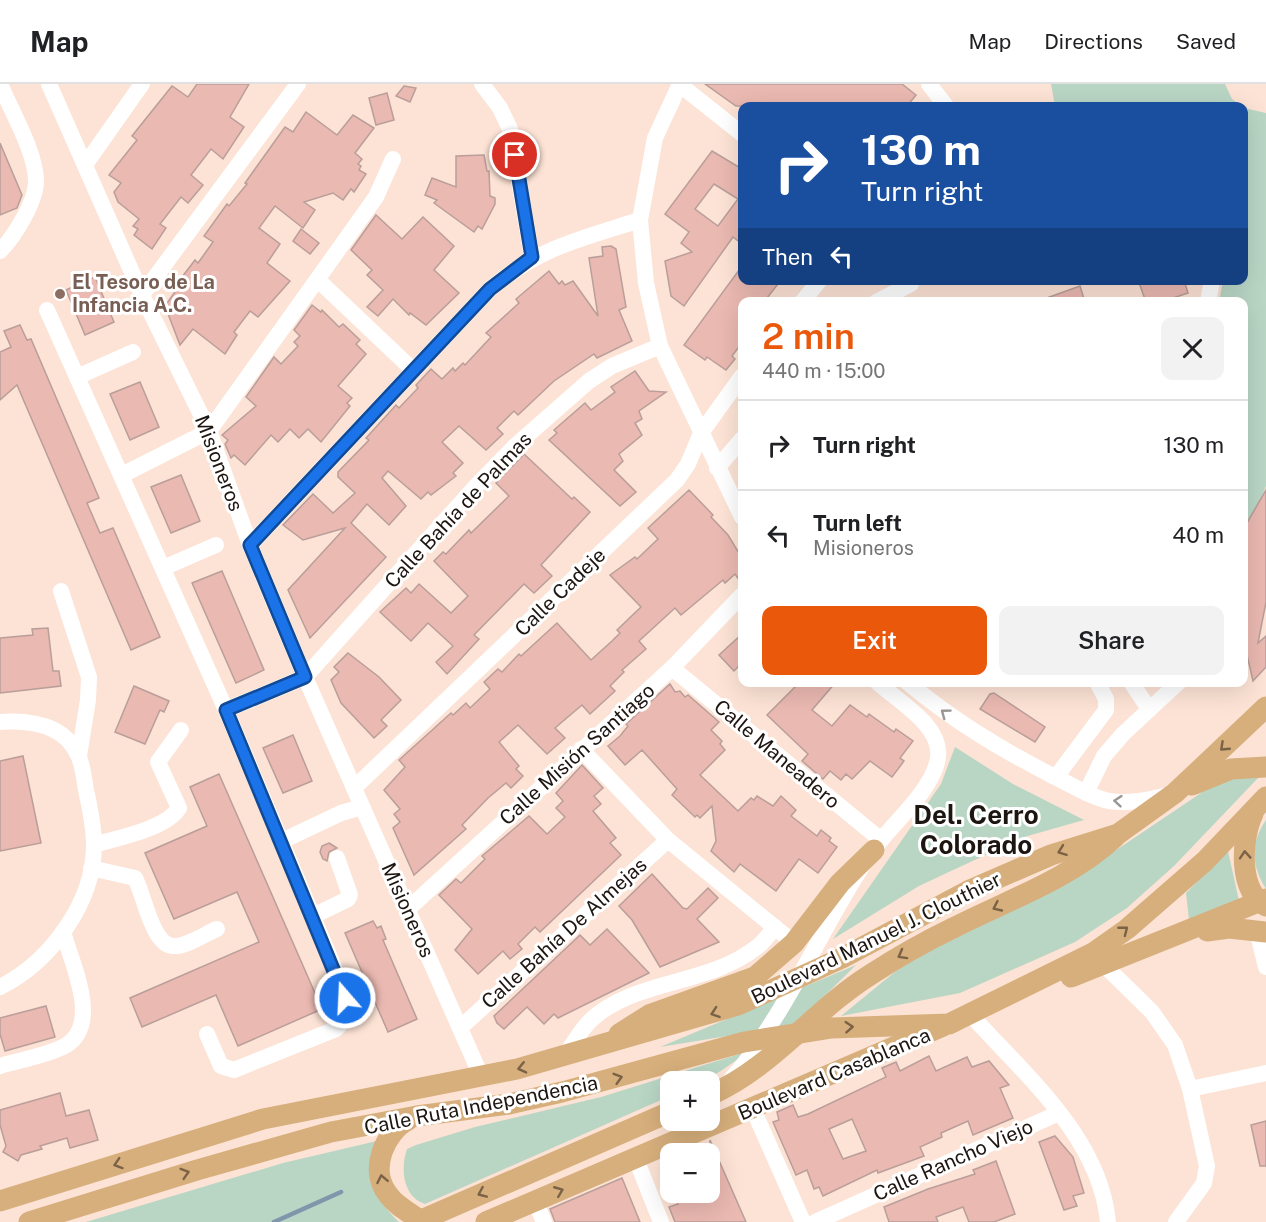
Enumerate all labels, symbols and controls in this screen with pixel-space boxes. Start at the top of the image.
text: Map [30,25,89,58]
text: Map [969,29,1011,54]
text: Directions [1044,29,1143,54]
text: Saved [1176,29,1236,54]
text: 130 m [861,125,981,174]
icon: right [762,126,840,204]
pin [489,129,540,180]
icon: arrive [498,138,531,171]
text: Turn right [861,175,984,207]
icon: left [825,240,858,273]
text: Then [762,244,813,270]
place label: El Tesoro de La Infancia A.C. [72,270,215,317]
marker: El Tesoro de La Infancia A.C. [53,287,67,301]
text: 2 min [762,315,855,357]
button: close [1161,317,1224,380]
text: 440 m · 15:00 [762,359,886,383]
street label: Misioneros [190,412,248,514]
street label: Calle Bahía de Palmas [380,427,536,593]
icon: right [762,429,795,462]
text: Turn right [813,432,916,458]
text: 130 m [1163,432,1224,458]
text: Turn left [813,510,902,536]
icon: left [762,519,795,552]
text: 40 m [1172,522,1224,548]
text: Misioneros [813,536,914,560]
street label: Calle Cadeje [510,543,610,641]
button: Exit [762,606,987,675]
button: Share [999,606,1224,675]
street label: Calle Misión Santiago [495,678,659,830]
street label: Calle Maneadero [709,694,845,814]
one-way arrow [941,710,952,721]
one-way arrow [1220,740,1230,751]
one-way arrow [1113,795,1122,808]
district label: Del. Cerro Colorado [913,799,1039,860]
one-way arrow [1057,843,1068,856]
one-way arrow [1239,850,1252,859]
street label: Calle Bahía De Almejas [476,853,652,1013]
street label: Misioneros [377,859,439,961]
street label: Boulevard Manuel J. Clouthier [747,867,1005,1009]
one-way arrow [992,900,1003,912]
one-way arrow [1118,927,1129,938]
one-way arrow [898,948,909,959]
position arrow [313,966,377,1030]
one-way arrow [710,1006,721,1018]
one-way arrow [845,1021,854,1034]
street label: Boulevard Casablanca [734,1023,934,1125]
one-way arrow [517,1061,527,1074]
street label: Calle Ruta Independencia [362,1071,600,1139]
map controls [660,1071,720,1203]
button: + [660,1071,720,1131]
one-way arrow [612,1073,623,1085]
street label: Calle Rancho Viejo [869,1114,1037,1206]
button: − [660,1143,720,1203]
one-way arrow [113,1156,124,1169]
one-way arrow [179,1168,190,1180]
one-way arrow [376,1174,389,1184]
one-way arrow [477,1186,488,1198]
one-way arrow [553,1186,564,1198]

